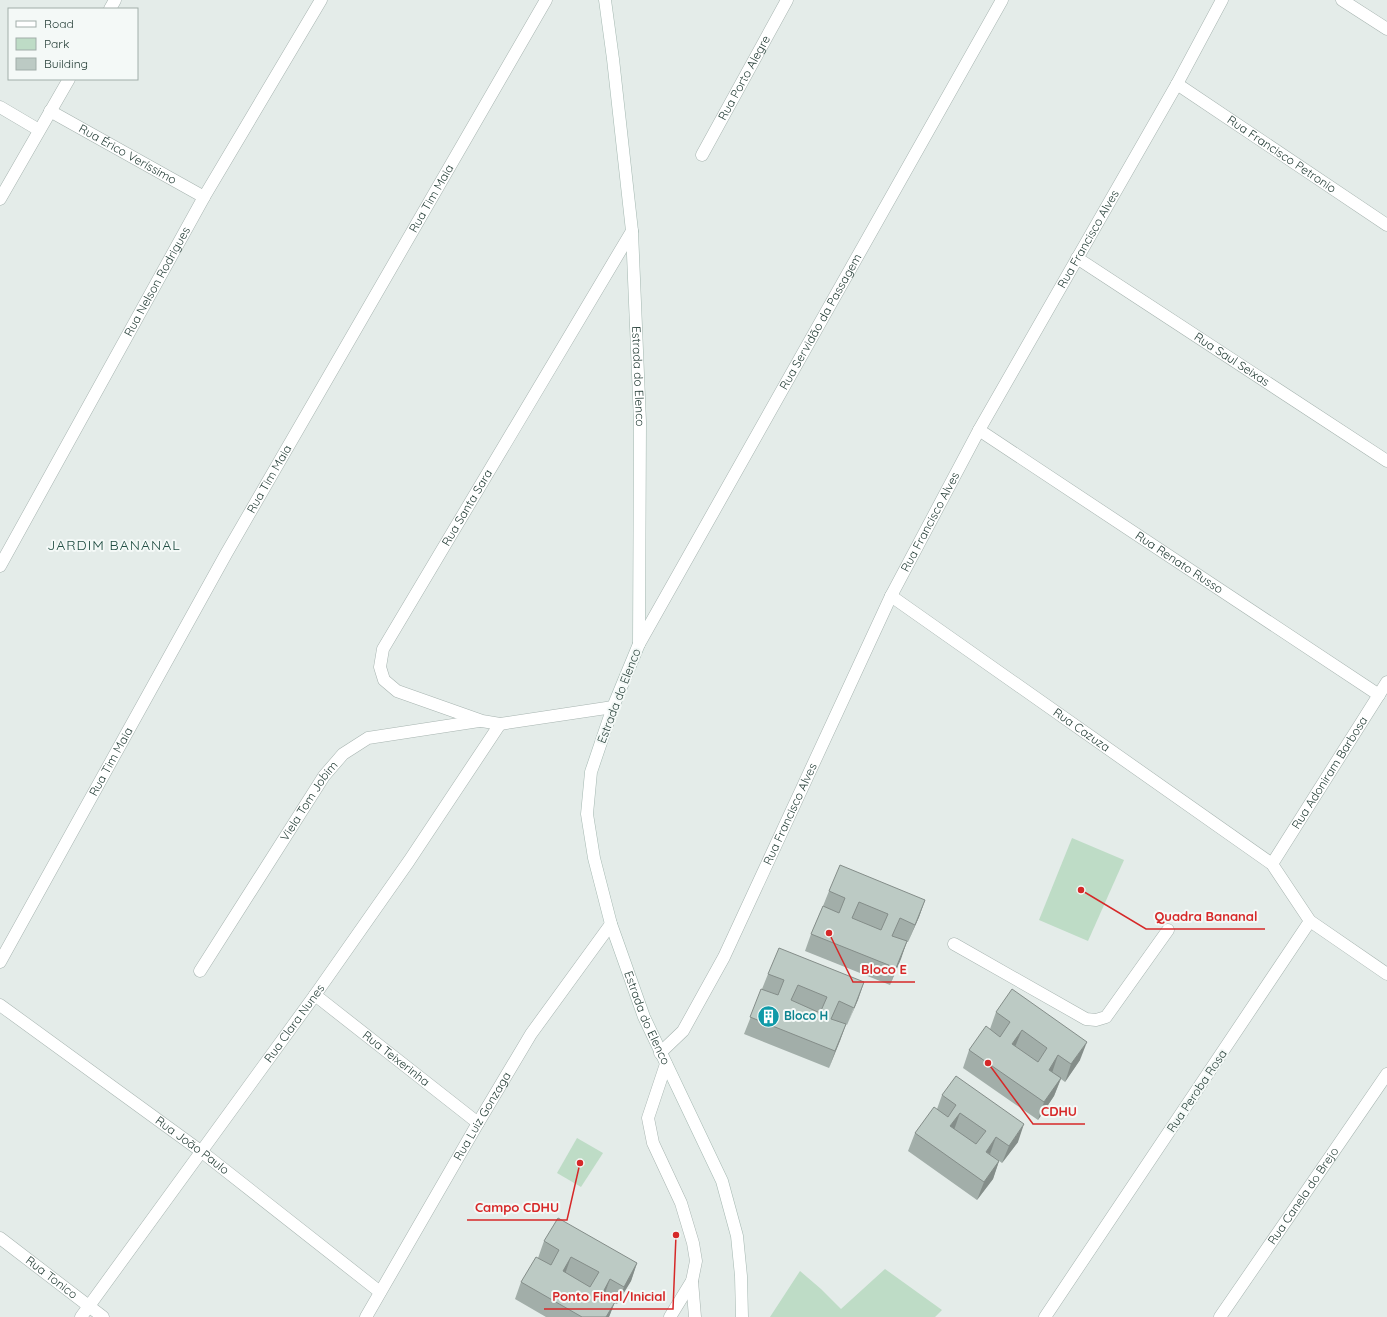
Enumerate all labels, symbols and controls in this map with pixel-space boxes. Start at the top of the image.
legend [8,8,138,80]
text: Road [44,16,74,31]
street label: Rua Porto Alegre [715,32,773,123]
text: Park [44,36,69,51]
text: Building [44,56,88,71]
street label: Rua Francisco Petronio [1225,112,1339,196]
street label: Rua Érico Veríssimo [76,121,180,187]
street label: Rua Tim Maia [405,161,457,235]
street label: Rua Francisco Alves [1054,187,1122,291]
street label: Rua Nelson Rodrigues [120,224,193,339]
street label: Rua Servidão da Passagem [776,251,865,392]
street label: Estrada do Elenco [629,326,648,427]
street label: Rua Saul Seixas [1192,329,1273,389]
street label: Rua Tim Maia [243,442,294,516]
street label: Rua Santa Sara [438,466,495,549]
street label: Rua Francisco Alves [897,469,963,574]
street label: Rua Renato Russo [1133,528,1226,597]
district label: JARDIM BANANAL [47,536,181,554]
street label: Estrada do Elenco [594,646,644,745]
street label: Rua Cazuza [1051,705,1113,755]
street label: Rua Adoniram Barbosa [1288,713,1370,832]
street label: Rua Tim Maia [85,724,136,799]
street label: Viela Tom Jobim [277,758,341,843]
street label: Rua Francisco Alves [760,760,820,867]
callout: Quadra Bananal [1146,904,1265,929]
text: Quadra Bananal [1154,908,1258,924]
callout: Bloco E [853,957,915,982]
text: Bloco E [861,961,907,977]
street label: Estrada do Elenco [621,969,674,1067]
street label: Rua Clara Nunes [261,981,328,1065]
building icon: Bloco H [755,1003,781,1029]
place label: Bloco H [784,1008,828,1023]
street label: Rua Teixerinha [360,1027,433,1089]
street label: Rua Peroba Rosa [1163,1046,1230,1135]
street label: Rua Luiz Gonzaga [450,1069,514,1163]
callout: CDHU [1033,1099,1085,1124]
text: CDHU [1041,1103,1077,1119]
street label: Rua João Paulo [153,1113,232,1177]
street label: Rua Canela do Brejo [1264,1144,1342,1247]
callout: Campo CDHU [467,1195,567,1220]
text: Campo CDHU [475,1199,559,1215]
street label: Rua Tonico [23,1253,81,1302]
callout: Ponto Final/Inicial [544,1284,673,1309]
text: Ponto Final/Inicial [552,1288,666,1304]

